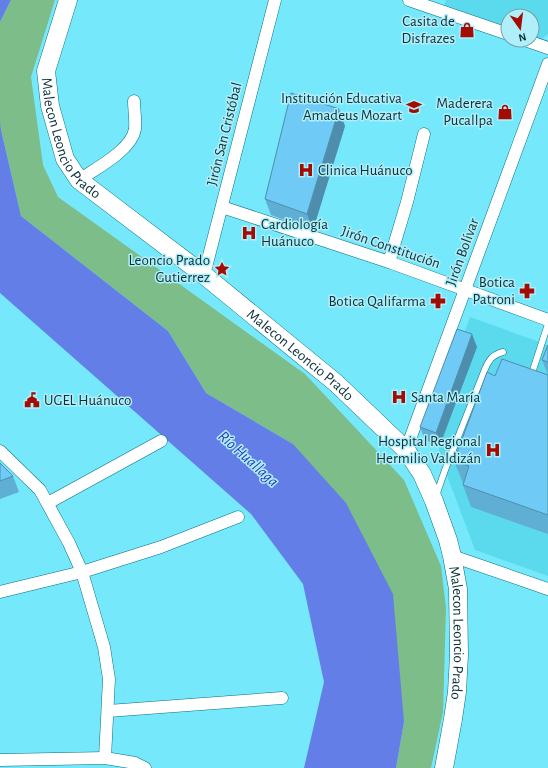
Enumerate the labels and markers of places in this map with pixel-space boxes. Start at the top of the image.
place label: Casita de Disfrazes [402,14,455,46]
shop icon: Casita de Disfrazes [458,21,476,39]
place label: Institución Educativa Amadeus Mozart [281,91,402,123]
place label: Maderera Pucallpa [436,96,493,128]
school or university icon: Institución Educativa Amadeus Mozart [405,98,423,116]
shop icon: Maderera Pucallpa [496,103,514,121]
hospital icon: Clinica Huánuco [297,161,315,179]
place label: Clinica Huánuco [318,163,413,178]
place label: Cardiología Huánuco [261,217,328,249]
hospital icon: Cardiología Huánuco [240,224,258,242]
place label: Leoncio Prado Gutierrez [129,253,210,285]
place icon: Leoncio Prado Gutierrez [213,260,231,278]
place label: Botica Patroni [472,275,515,307]
pharmacy icon: Botica Patroni [518,282,536,300]
pharmacy icon: Botica Qalifarma [429,292,447,310]
place label: Botica Qalifarma [328,294,426,309]
hospital icon: Santa María [390,388,408,406]
place label: Santa María [411,390,480,405]
public building icon: UGEL Huánuco [23,391,41,409]
place label: UGEL Huánuco [44,393,131,408]
place label: Hospital Regional Hermilio Valdizán [376,434,481,466]
hospital icon: Hospital Regional Hermilio Valdizán [484,441,502,459]

